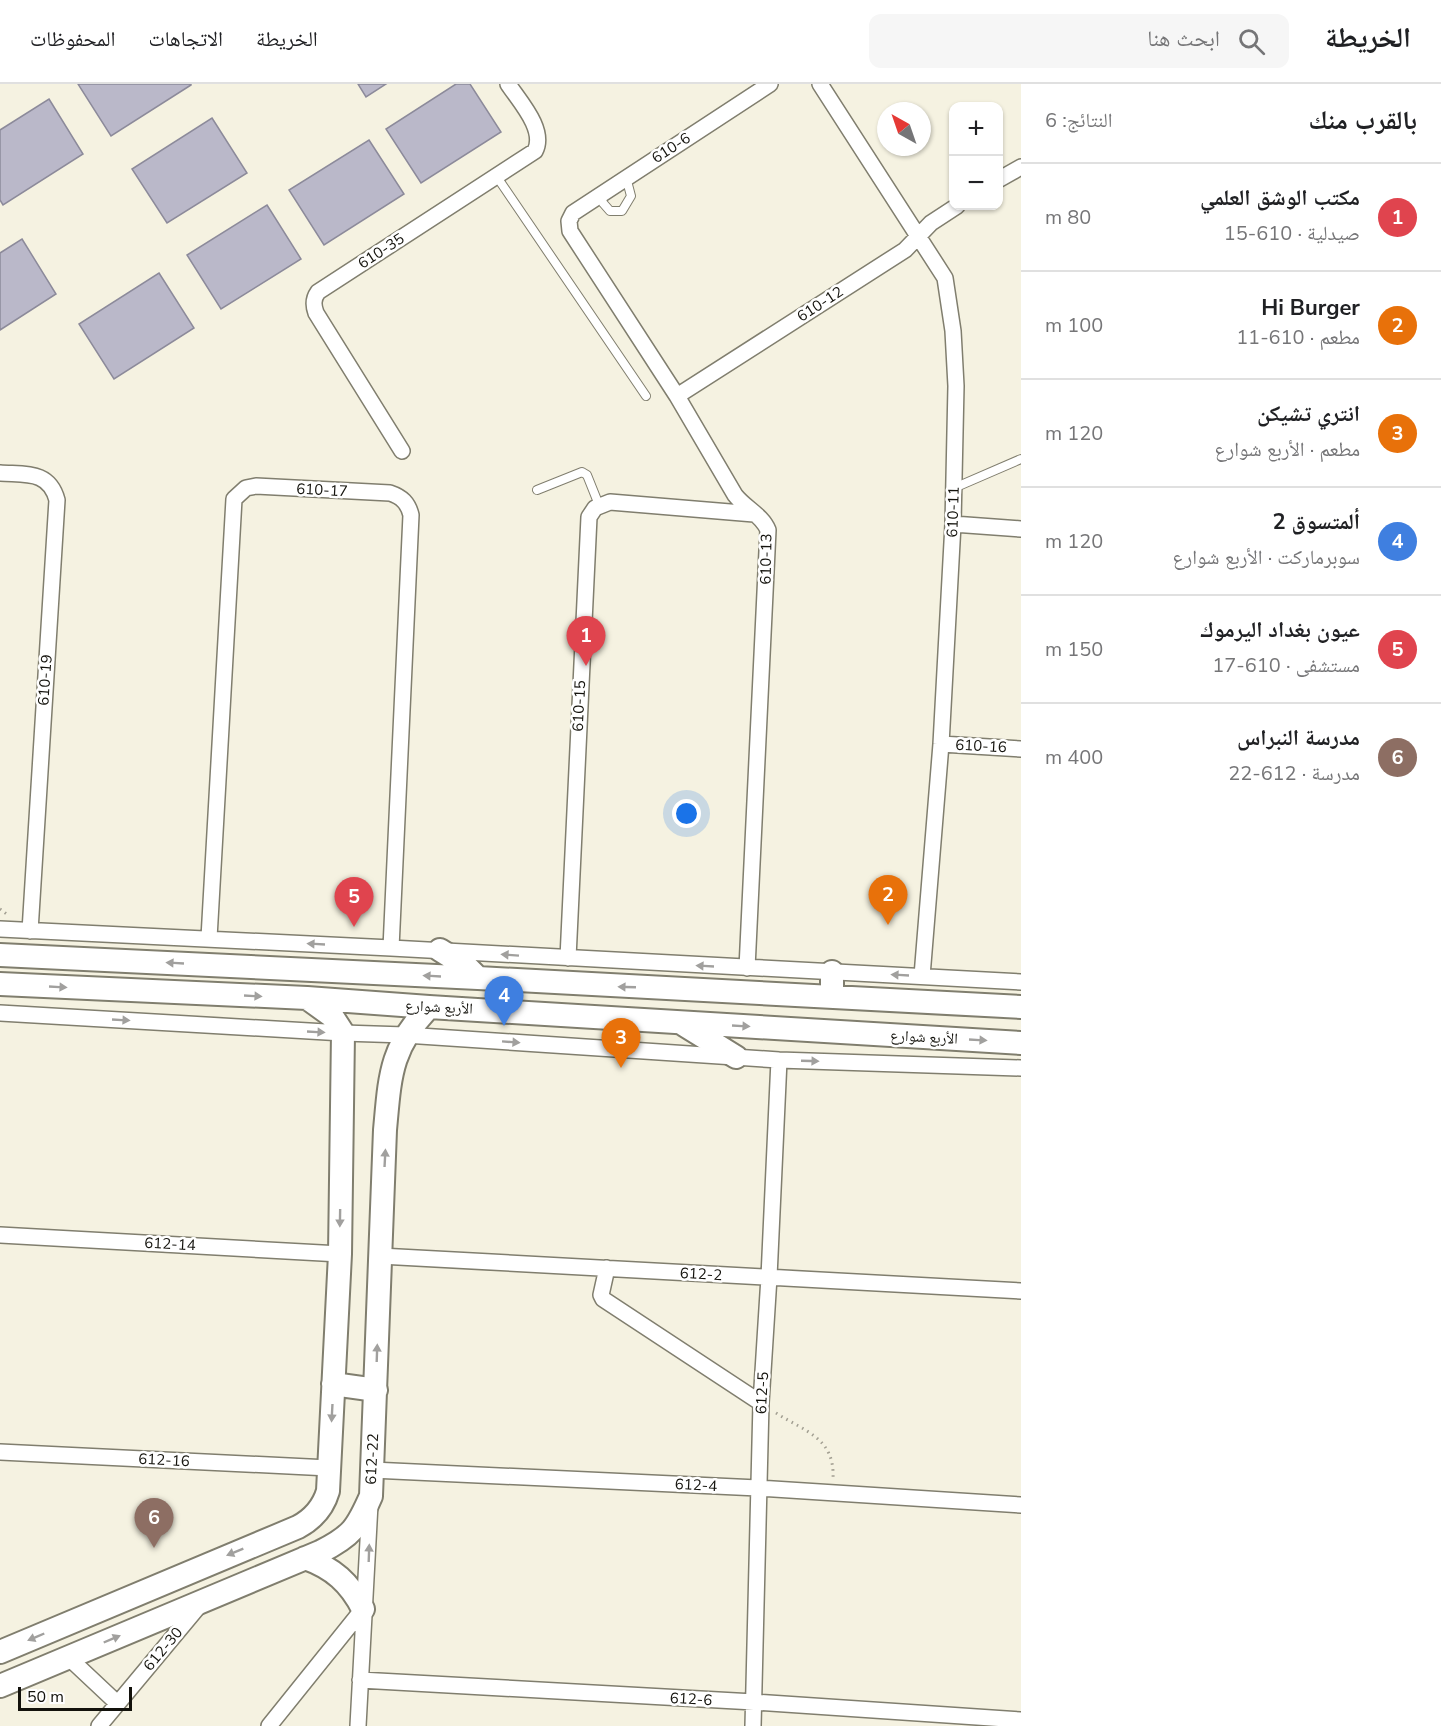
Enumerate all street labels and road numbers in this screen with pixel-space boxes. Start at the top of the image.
street label: 610-6 [648,128,694,168]
street label: 610-35 [354,229,408,273]
street label: 610-12 [793,282,847,326]
street label: 610-17 [296,479,348,501]
street label: 610-11 [942,486,964,538]
street label: 610-13 [756,533,776,585]
street label: 610-19 [33,654,57,706]
street label: 610-15 [568,680,590,732]
street label: 610-16 [955,735,1007,757]
street label: الأربع شوارع [405,995,473,1019]
street label: الأربع شوارع [890,1025,958,1049]
street label: 612-14 [144,1233,196,1255]
street label: 612-2 [679,1263,723,1285]
street label: 612-5 [751,1371,773,1415]
street label: 612-22 [361,1433,383,1485]
street label: 612-16 [138,1449,190,1471]
street label: 612-4 [674,1474,718,1496]
street label: 612-30 [139,1623,187,1675]
street label: 612-6 [669,1688,713,1710]

